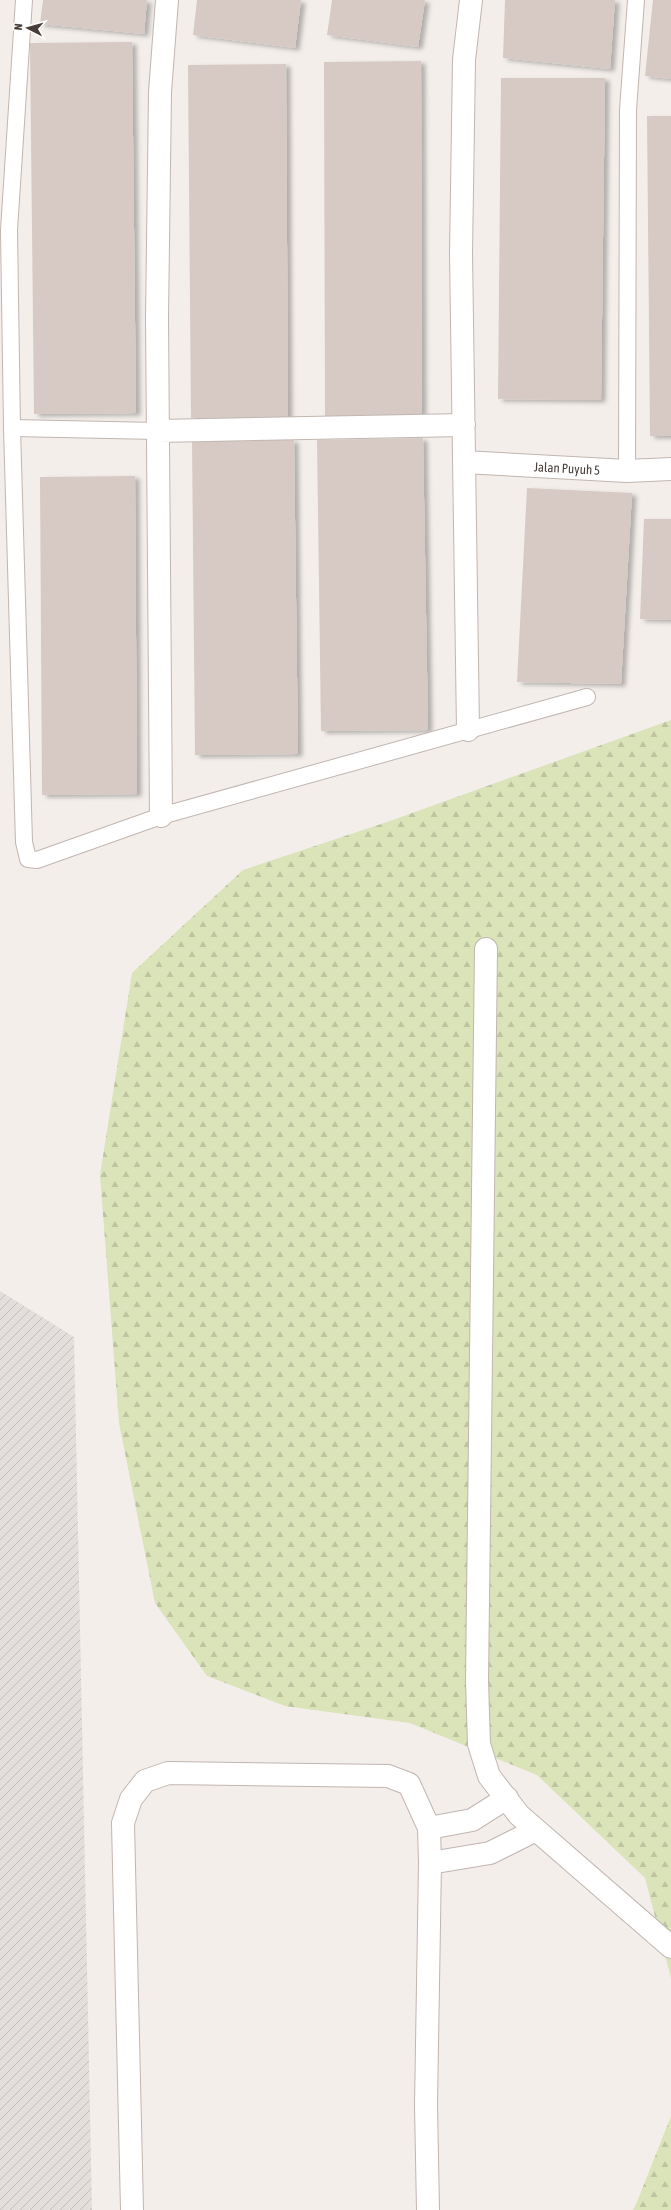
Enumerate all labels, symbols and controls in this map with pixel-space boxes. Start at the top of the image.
north arrow [8,8,48,48]
text: N [12,23,24,31]
street label: Jalan Puyuh 5 [533,459,600,478]

